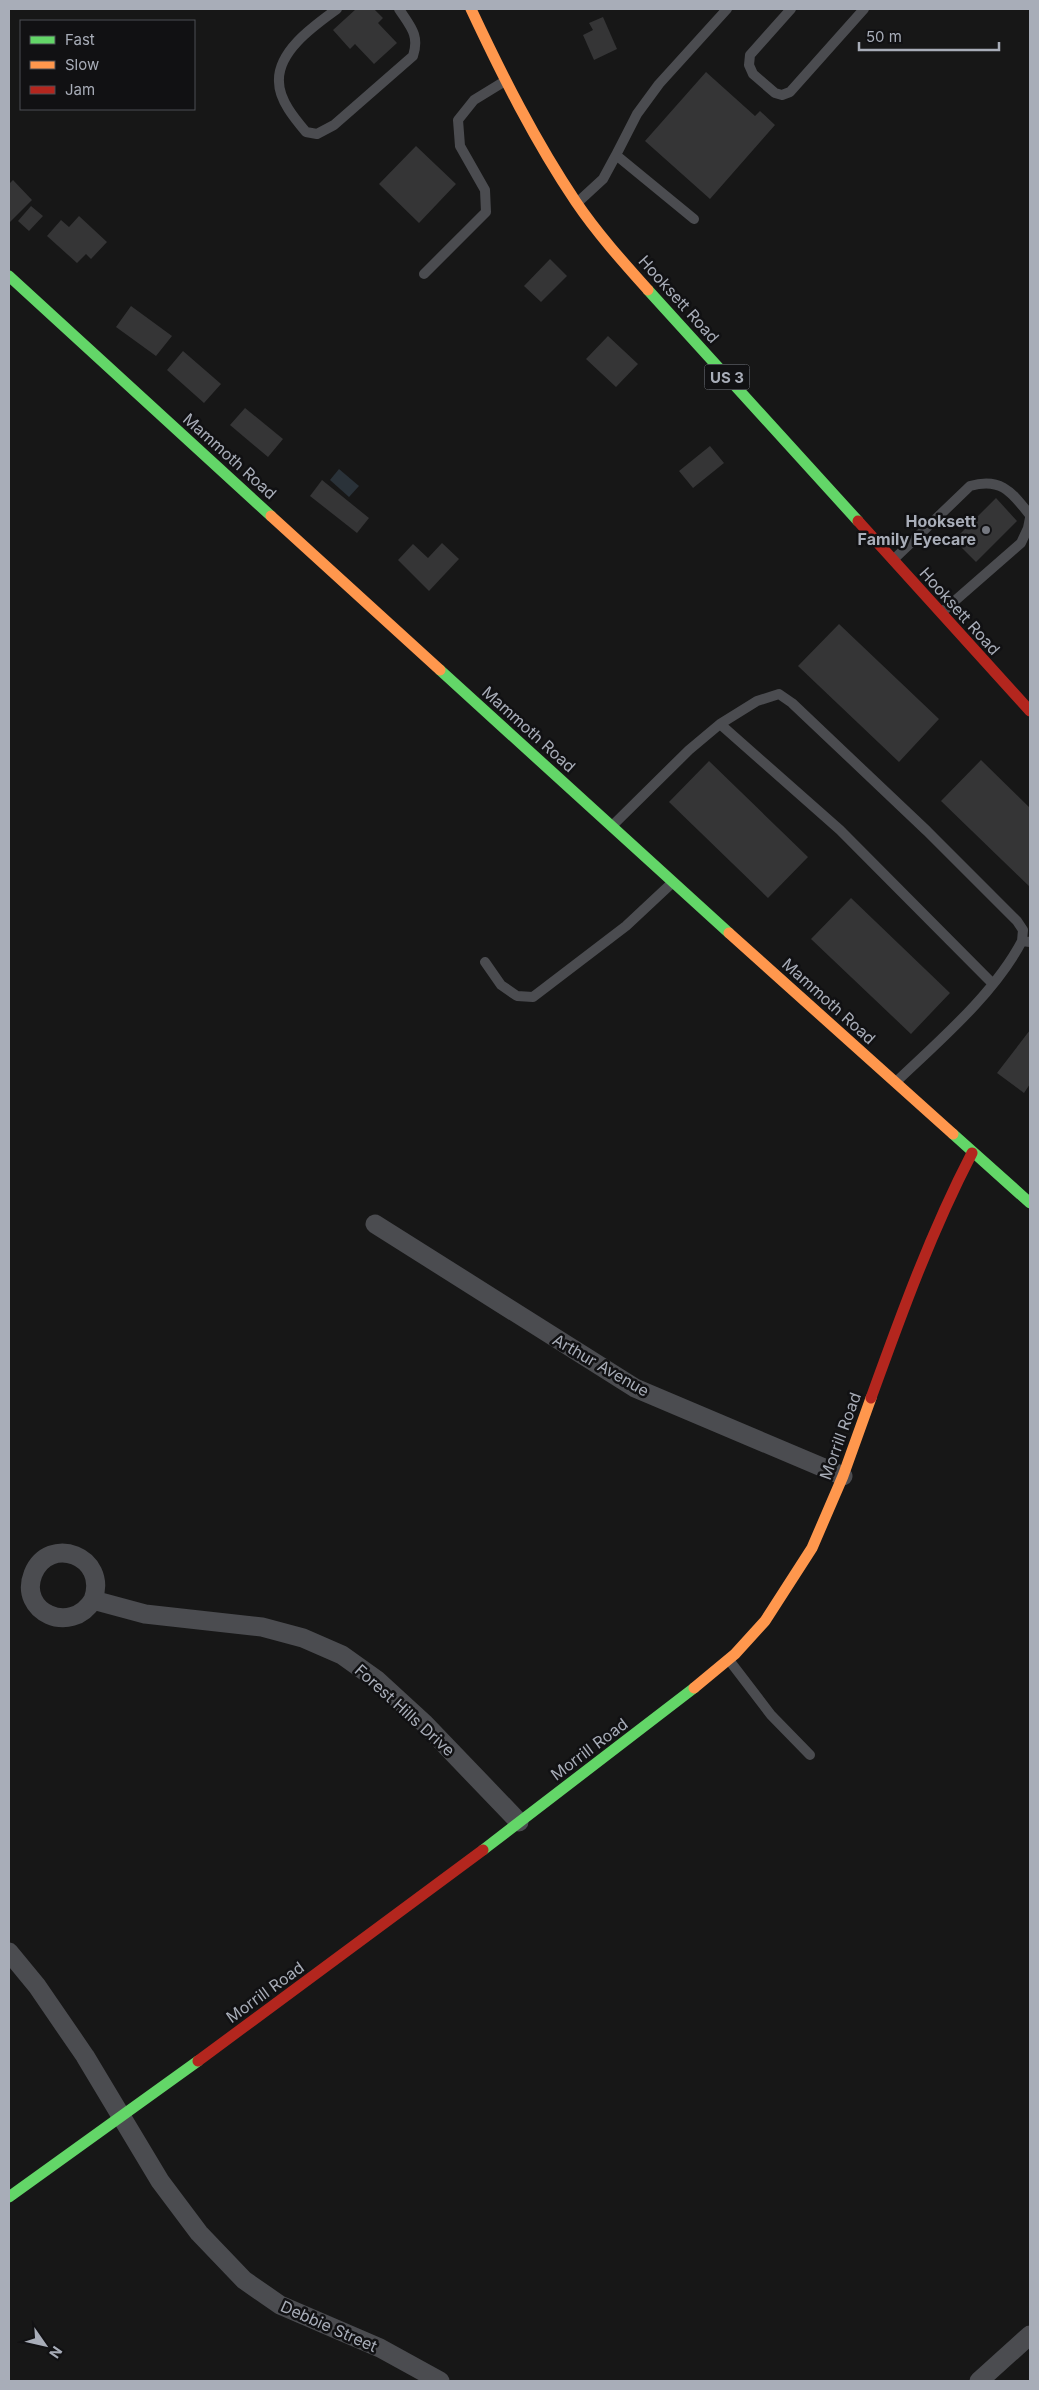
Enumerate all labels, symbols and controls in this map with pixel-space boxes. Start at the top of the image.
legend [20,20,195,110]
scale bar [859,20,999,52]
text: 50 m [866,27,902,46]
text: Fast [65,30,95,49]
text: Slow [65,55,99,74]
text: Jam [65,80,95,99]
street label: Hooksett Road [634,251,724,347]
road number: US 3 [704,364,750,390]
street label: Mammoth Road [179,409,281,503]
place label: Hooksett Family Eyecare [858,511,976,549]
marker: Hooksett Family Eyecare [980,524,992,536]
street label: Hooksett Road [915,563,1005,659]
street label: Mammoth Road [478,682,580,776]
street label: Mammoth Road [778,954,880,1048]
street label: Arthur Avenue [549,1329,653,1401]
street label: Morrill Road [815,1390,865,1482]
street label: Forest Hills Drive [351,1660,459,1760]
street label: Morrill Road [547,1714,631,1784]
street label: Morrill Road [222,1957,308,2027]
street label: Debbie Street [278,2296,380,2356]
north arrow [20,2320,70,2370]
text: N [46,2343,66,2362]

